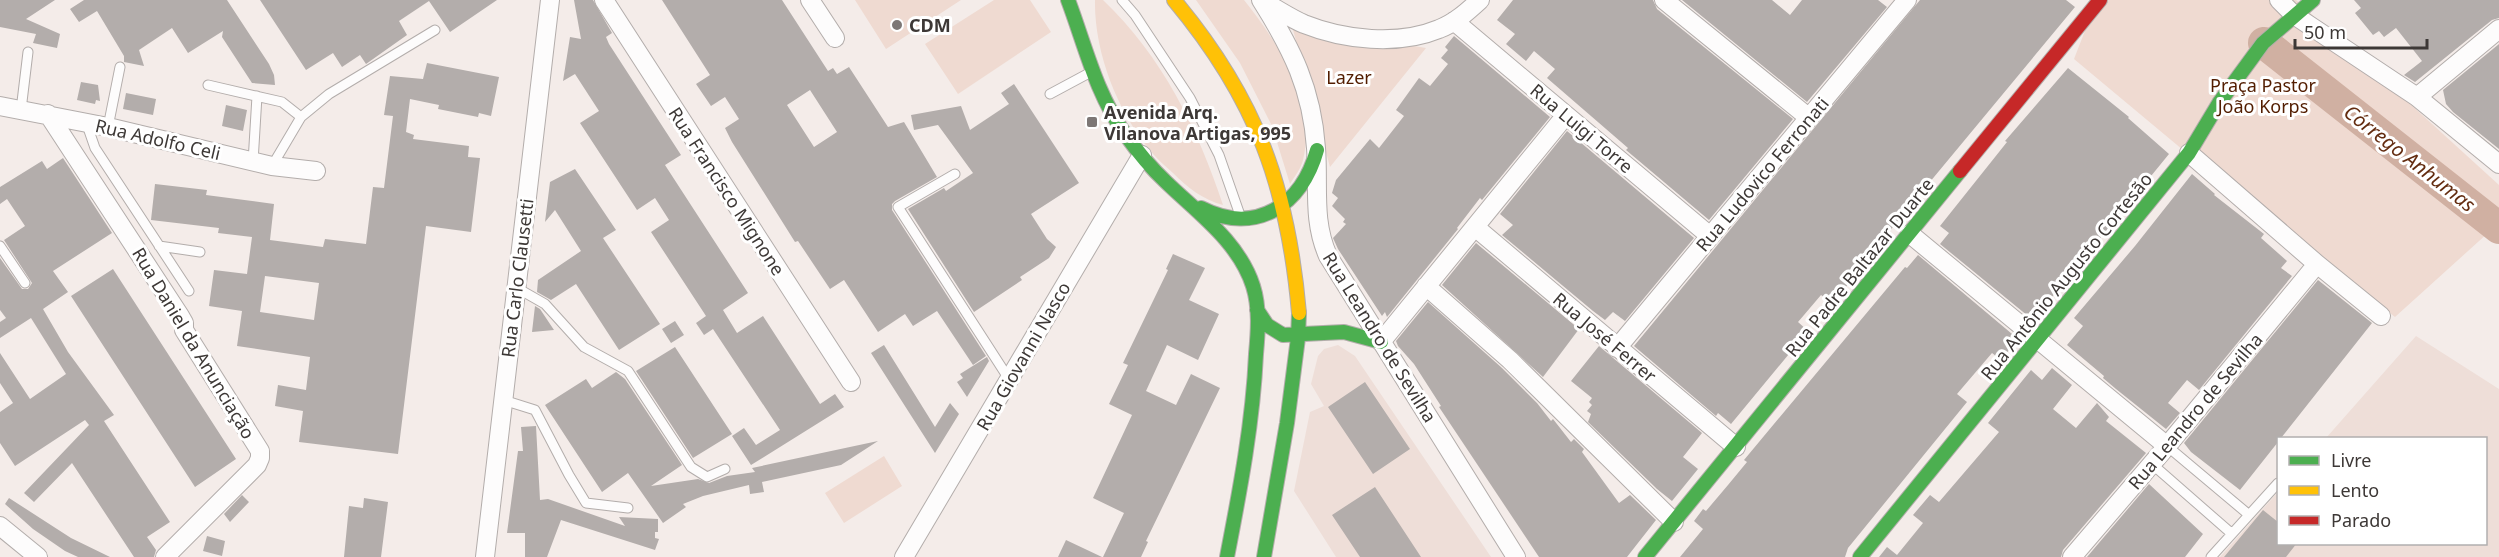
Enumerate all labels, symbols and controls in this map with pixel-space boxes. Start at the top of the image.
scale bar [2295,12,2427,50]
place label: CDM [909,13,951,37]
marker: CDM [890,18,904,32]
text: 50 m [2304,20,2346,44]
park label: Lazer [1326,65,1372,89]
park label: Praça Pastor João Korps [2210,73,2317,118]
street label: Rua Luigi Torre [1526,78,1638,178]
street label: Rua Ludovico Ferronati [1690,92,1834,256]
water label: Córrego Anhumas [2339,98,2482,218]
place label: Avenida Arq. Vilanova Artigas, 995 [1104,100,1291,145]
street label: Rua Francisco Mignone [664,102,790,280]
street label: Rua Adolfo Celi [93,113,223,165]
marker: Avenida Arq. Vilanova Artigas, 995 [1085,115,1099,129]
street label: Rua Antônio Augusto Cortesão [1975,167,2157,385]
street label: Rua Padre Baltazar Duarte [1779,173,1939,361]
street label: Rua Carlo Clausetti [495,197,539,359]
street label: Rua Daniel da Anunciação [127,243,261,443]
street label: Rua Leandro de Sevilha [1318,247,1442,427]
street label: Rua Giovanni Nasco [971,277,1075,435]
street label: Rua José Ferrer [1548,287,1662,388]
street label: Rua Leandro de Sevilha [2123,328,2267,494]
legend [2277,437,2487,545]
text: Livre [2331,448,2371,472]
text: Lento [2331,478,2379,502]
text: Parado [2331,508,2391,532]

